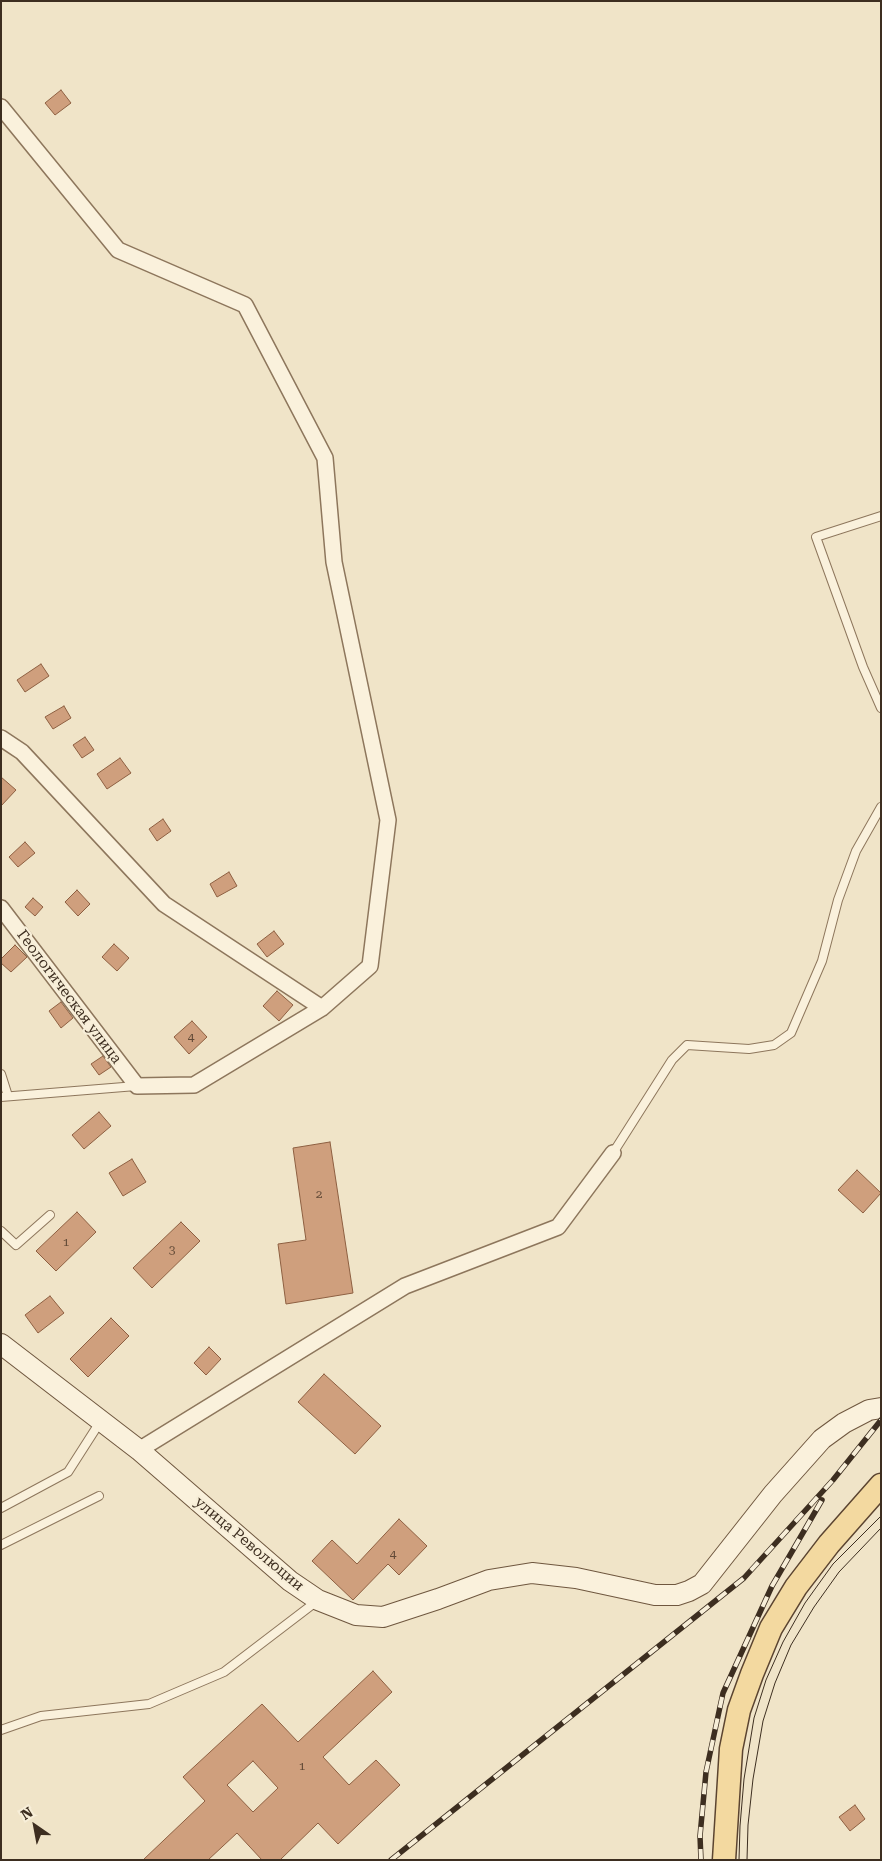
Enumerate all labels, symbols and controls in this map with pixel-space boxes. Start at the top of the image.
street label: Геологическая улица [13,926,125,1068]
house number: 4 [188,1030,194,1044]
house number: 2 [316,1187,322,1201]
house number: 1 [63,1235,69,1249]
house number: 3 [169,1243,175,1257]
street label: улица Революции [191,1493,307,1595]
house number: 4 [390,1547,396,1561]
house number: 1 [299,1759,305,1773]
north arrow [10,1801,60,1851]
text: N [18,1804,36,1823]

